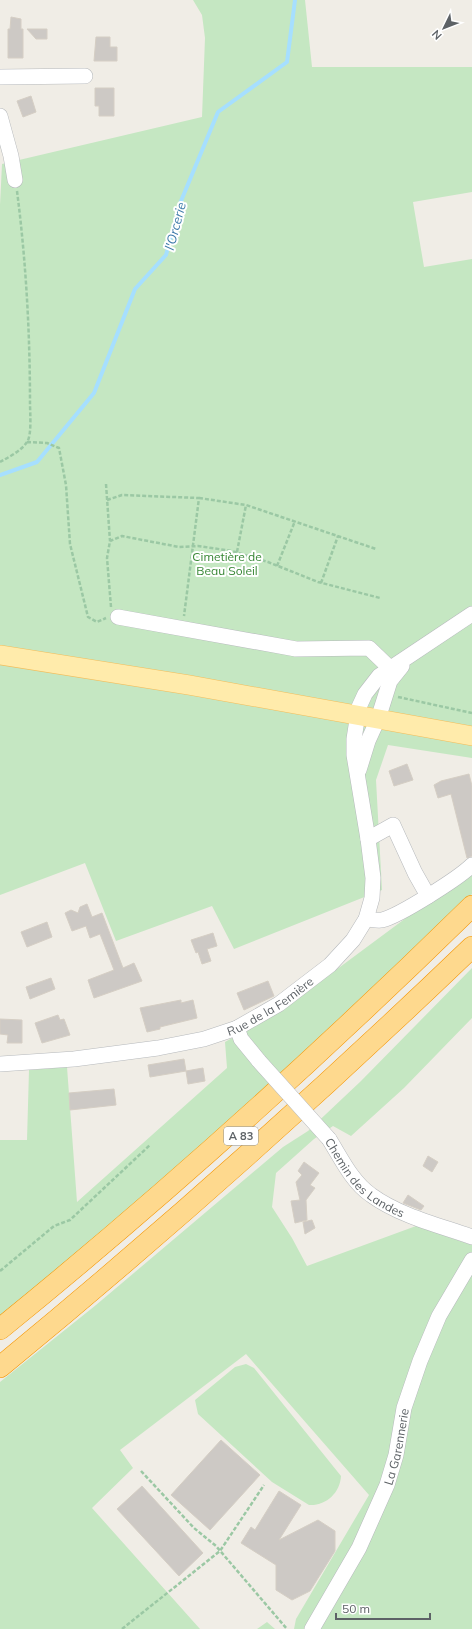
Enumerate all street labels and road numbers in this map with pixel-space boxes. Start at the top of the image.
street label: Rue de la Fernière [225,973,316,1038]
road number: A 83 [224,1127,258,1145]
street label: Chemin des Landes [322,1135,407,1220]
street label: La Garennerie [380,1407,411,1487]

